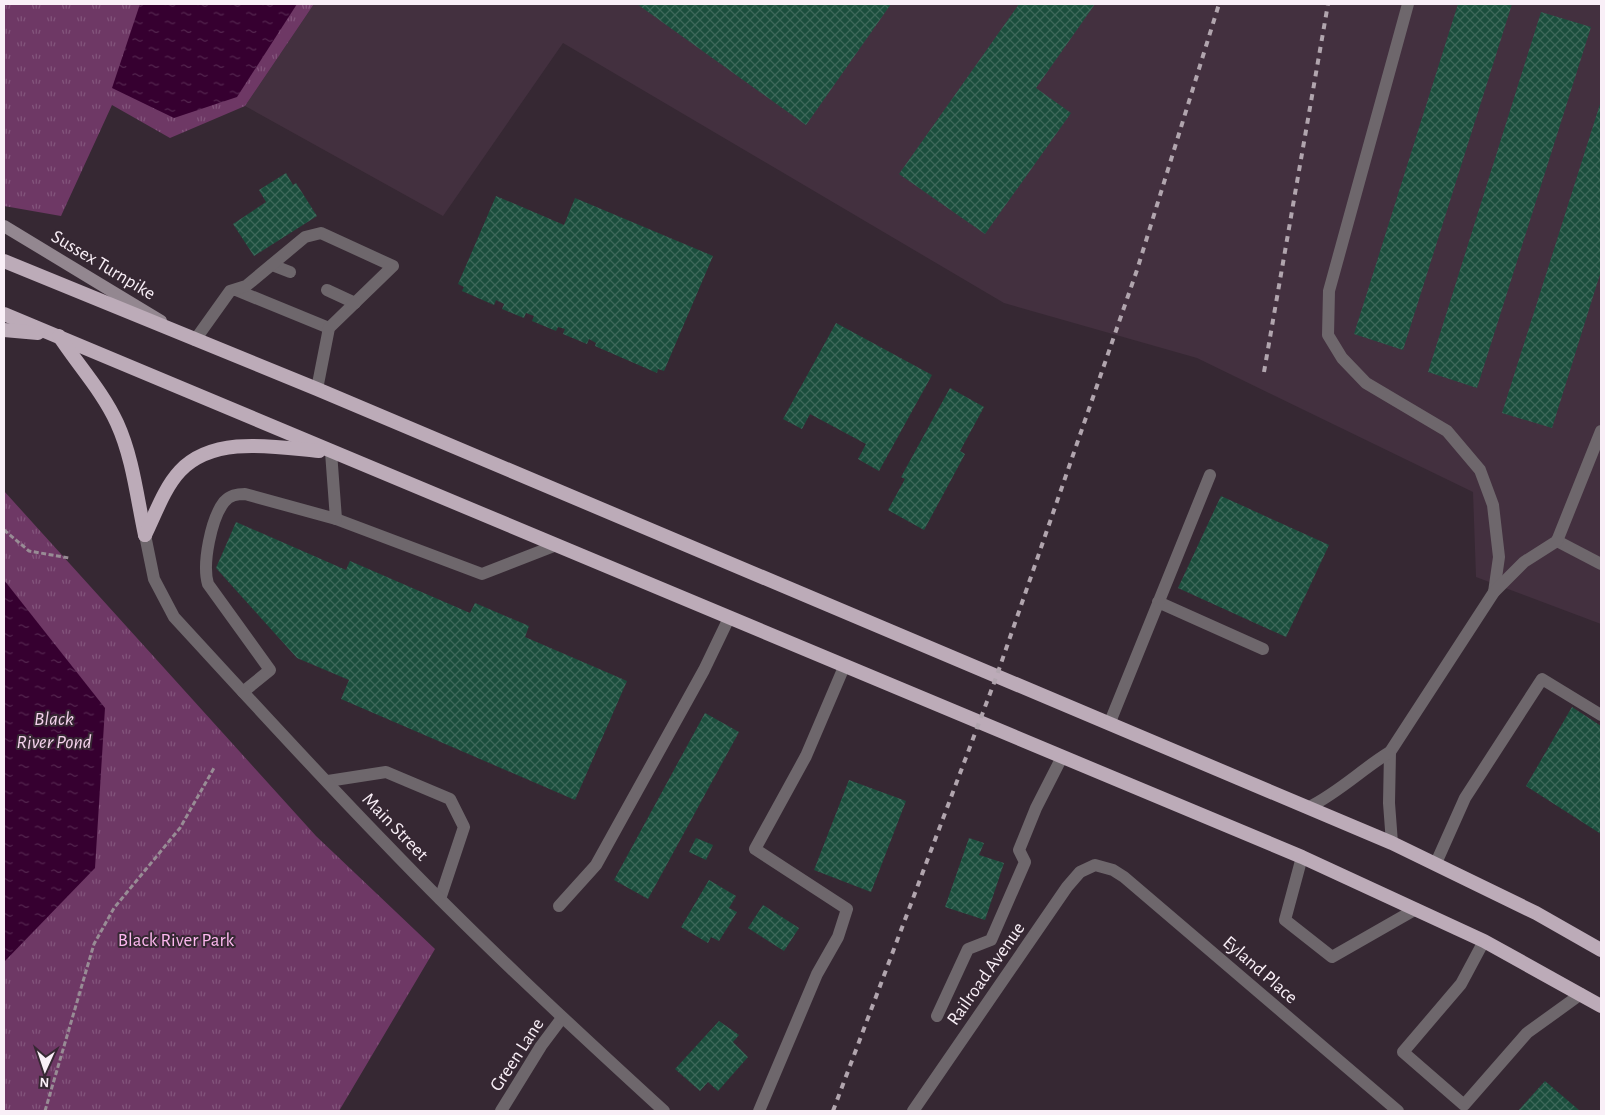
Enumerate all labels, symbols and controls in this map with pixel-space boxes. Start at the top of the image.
street label: Sussex Turnpike [48,227,159,304]
water label: Black River Pond [16,709,92,752]
street label: Main Street [358,790,432,865]
street label: Railroad Avenue [944,919,1029,1029]
park label: Black River Park [118,931,235,950]
street label: Eyland Place [1219,933,1301,1008]
street label: Green Lane [487,1015,548,1095]
north arrow [20,1045,70,1095]
text: N [39,1075,50,1089]

